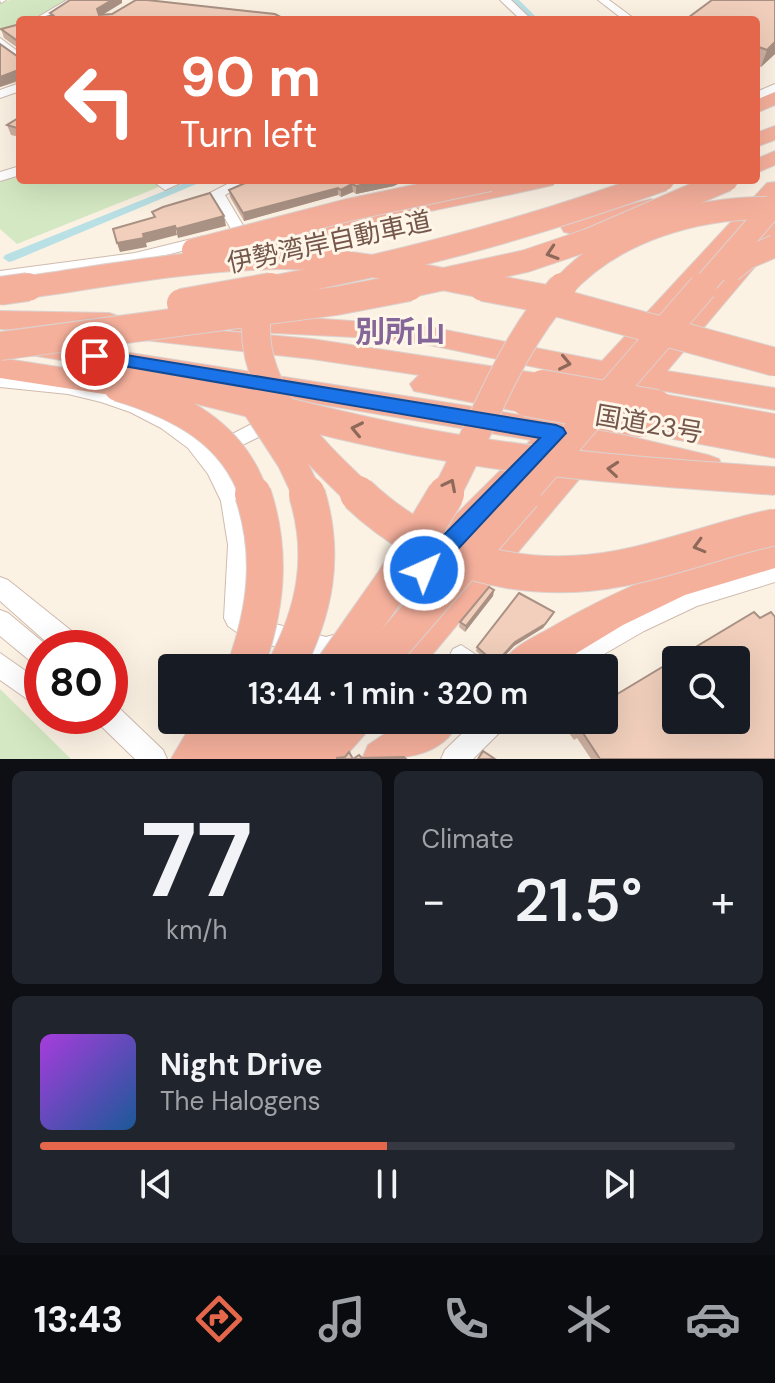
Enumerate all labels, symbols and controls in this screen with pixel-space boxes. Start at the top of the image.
text: 90 m [180,40,321,113]
icon: left [48,48,152,152]
text: Turn left [180,111,317,158]
street label: 伊勢湾岸自動車道 [224,204,434,280]
one-way arrow [545,243,559,259]
district label: 別所山 [355,312,445,351]
pin [61,322,129,390]
icon: arrive [73,334,117,378]
one-way arrow [558,354,571,371]
street label: 国道23号 [593,398,705,450]
one-way arrow [350,421,364,438]
one-way arrow [607,461,620,478]
one-way arrow [441,478,456,493]
position arrow [382,528,466,612]
one-way arrow [693,537,707,553]
speed limit sign: 80 [24,630,128,734]
map controls [662,646,750,734]
button: search [662,646,750,734]
text: 13:44 · 1 min · 320 m [248,674,528,713]
text: 77 [141,793,253,928]
text: Climate [422,822,514,856]
text: 21.5° [514,861,642,940]
text: − [422,872,446,930]
text: + [711,872,735,930]
text: km/h [166,913,227,947]
text: Night Drive [160,1045,323,1084]
text: The Halogens [160,1084,320,1118]
icon: previous [134,1162,178,1206]
icon: pause [365,1162,409,1206]
icon: next [597,1162,641,1206]
icon: directions [191,1291,247,1347]
icon: music [314,1291,370,1347]
icon: phone [438,1291,494,1347]
icon: climate [561,1291,617,1347]
icon: car [685,1291,741,1347]
text: 13:43 [34,1296,123,1343]

